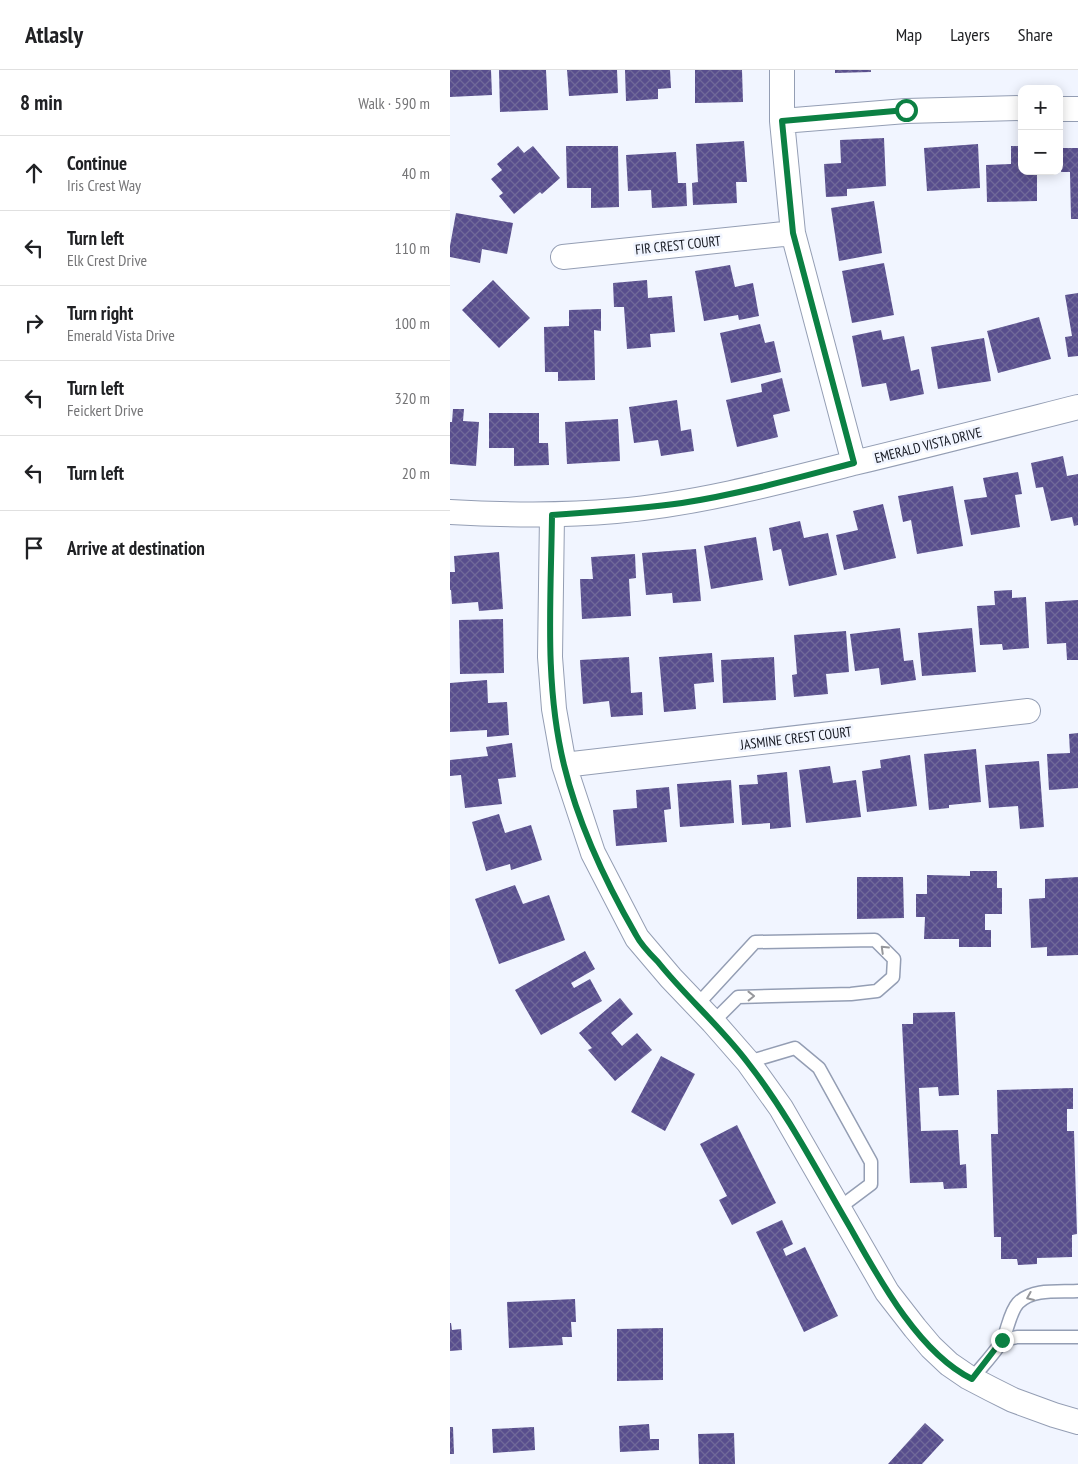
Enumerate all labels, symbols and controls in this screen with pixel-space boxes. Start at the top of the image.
text: Atlasly [25,19,83,50]
text: Map [896,23,922,46]
text: Layers [950,23,990,46]
text: Share [1018,23,1053,46]
map controls [1018,85,1063,175]
button: + [1018,85,1063,130]
text: 8 min [20,89,62,116]
text: Walk · 590 m [358,93,430,113]
route start [895,99,918,122]
button: − [1018,130,1063,175]
text: Continue [67,151,127,175]
icon: ahead [20,159,48,187]
text: 40 m [402,163,430,183]
text: Iris Crest Way [67,175,141,195]
text: Turn left [67,226,124,250]
street label: FIR CREST COURT [634,231,722,258]
icon: left [20,234,48,262]
text: 110 m [395,238,430,258]
text: Elk Crest Drive [67,250,147,270]
text: Turn right [67,301,133,325]
icon: right [20,309,48,337]
text: 100 m [395,313,430,333]
text: Emerald Vista Drive [67,325,175,345]
text: Turn left [67,376,124,400]
icon: left [20,384,48,412]
text: 320 m [395,388,430,408]
text: Feickert Drive [67,400,144,420]
street label: EMERALD VISTA DRIVE [872,423,984,467]
icon: left [20,459,48,487]
text: Turn left [67,461,124,485]
text: 20 m [402,463,430,483]
icon: arrive [20,534,48,562]
text: Arrive at destination [67,536,205,560]
street label: JASMINE CREST COURT [738,722,853,754]
one-way arrow [880,946,889,955]
one-way arrow [748,991,756,1002]
one-way arrow [1026,1290,1035,1301]
route end [991,1329,1014,1352]

